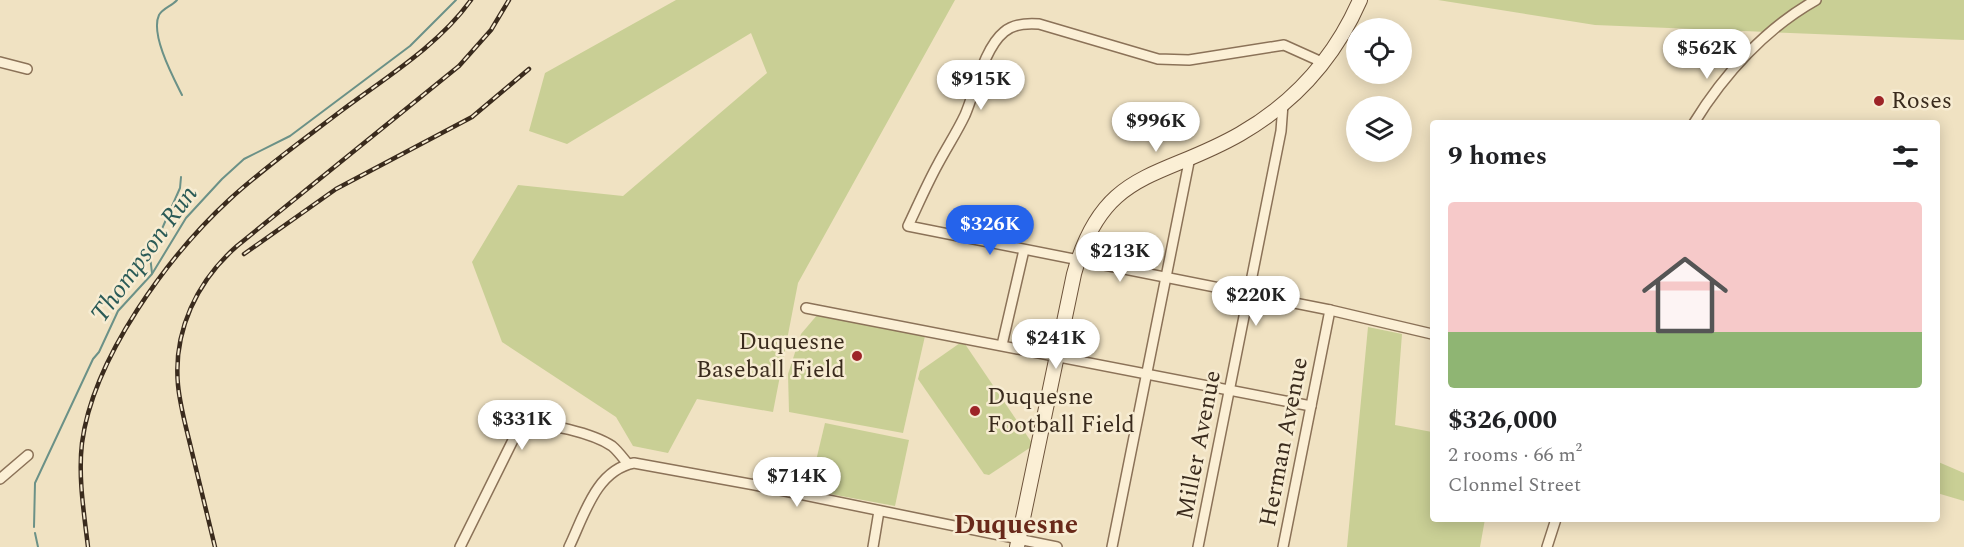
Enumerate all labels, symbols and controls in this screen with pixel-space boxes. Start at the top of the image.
map controls [1346,18,1412,162]
button: locate [1346,18,1412,84]
pin: $562K [1665,29,1749,80]
text: $562K [1677,33,1737,63]
pin: $915K [939,60,1023,111]
text: $915K [951,64,1011,94]
place label: Roses [1891,83,1952,119]
marker: Roses [1872,94,1886,108]
button: layers [1346,96,1412,162]
pin: $996K [1114,102,1198,153]
text: $996K [1126,106,1186,136]
text: 9 homes [1448,136,1547,176]
icon: filters [1889,140,1922,173]
water label: Thompson Run [80,177,208,331]
pin: $326K [948,205,1032,256]
text: $326K [960,209,1020,239]
pin: $213K [1078,232,1162,283]
text: $213K [1090,236,1150,266]
icon: home [1631,241,1739,349]
pin: $220K [1214,276,1298,327]
text: $220K [1226,280,1286,310]
pin: $241K [1014,319,1098,370]
text: $241K [1026,323,1086,353]
place label: Duquesne Baseball Field [696,324,845,388]
marker: Duquesne Baseball Field [850,349,864,363]
street label: Herman Avenue [1250,354,1318,530]
street label: Miller Avenue [1167,367,1231,523]
place label: Duquesne Football Field [987,379,1135,443]
pin: $331K [480,400,564,451]
text: $326,000 [1448,400,1557,440]
text: $331K [492,404,552,434]
marker: Duquesne Football Field [968,404,982,418]
text: 2 rooms · 66 m² [1448,440,1582,470]
pin: $714K [755,457,839,508]
text: $714K [767,461,827,491]
text: Clonmel Street [1448,470,1581,500]
district label: Duquesne [954,504,1078,546]

